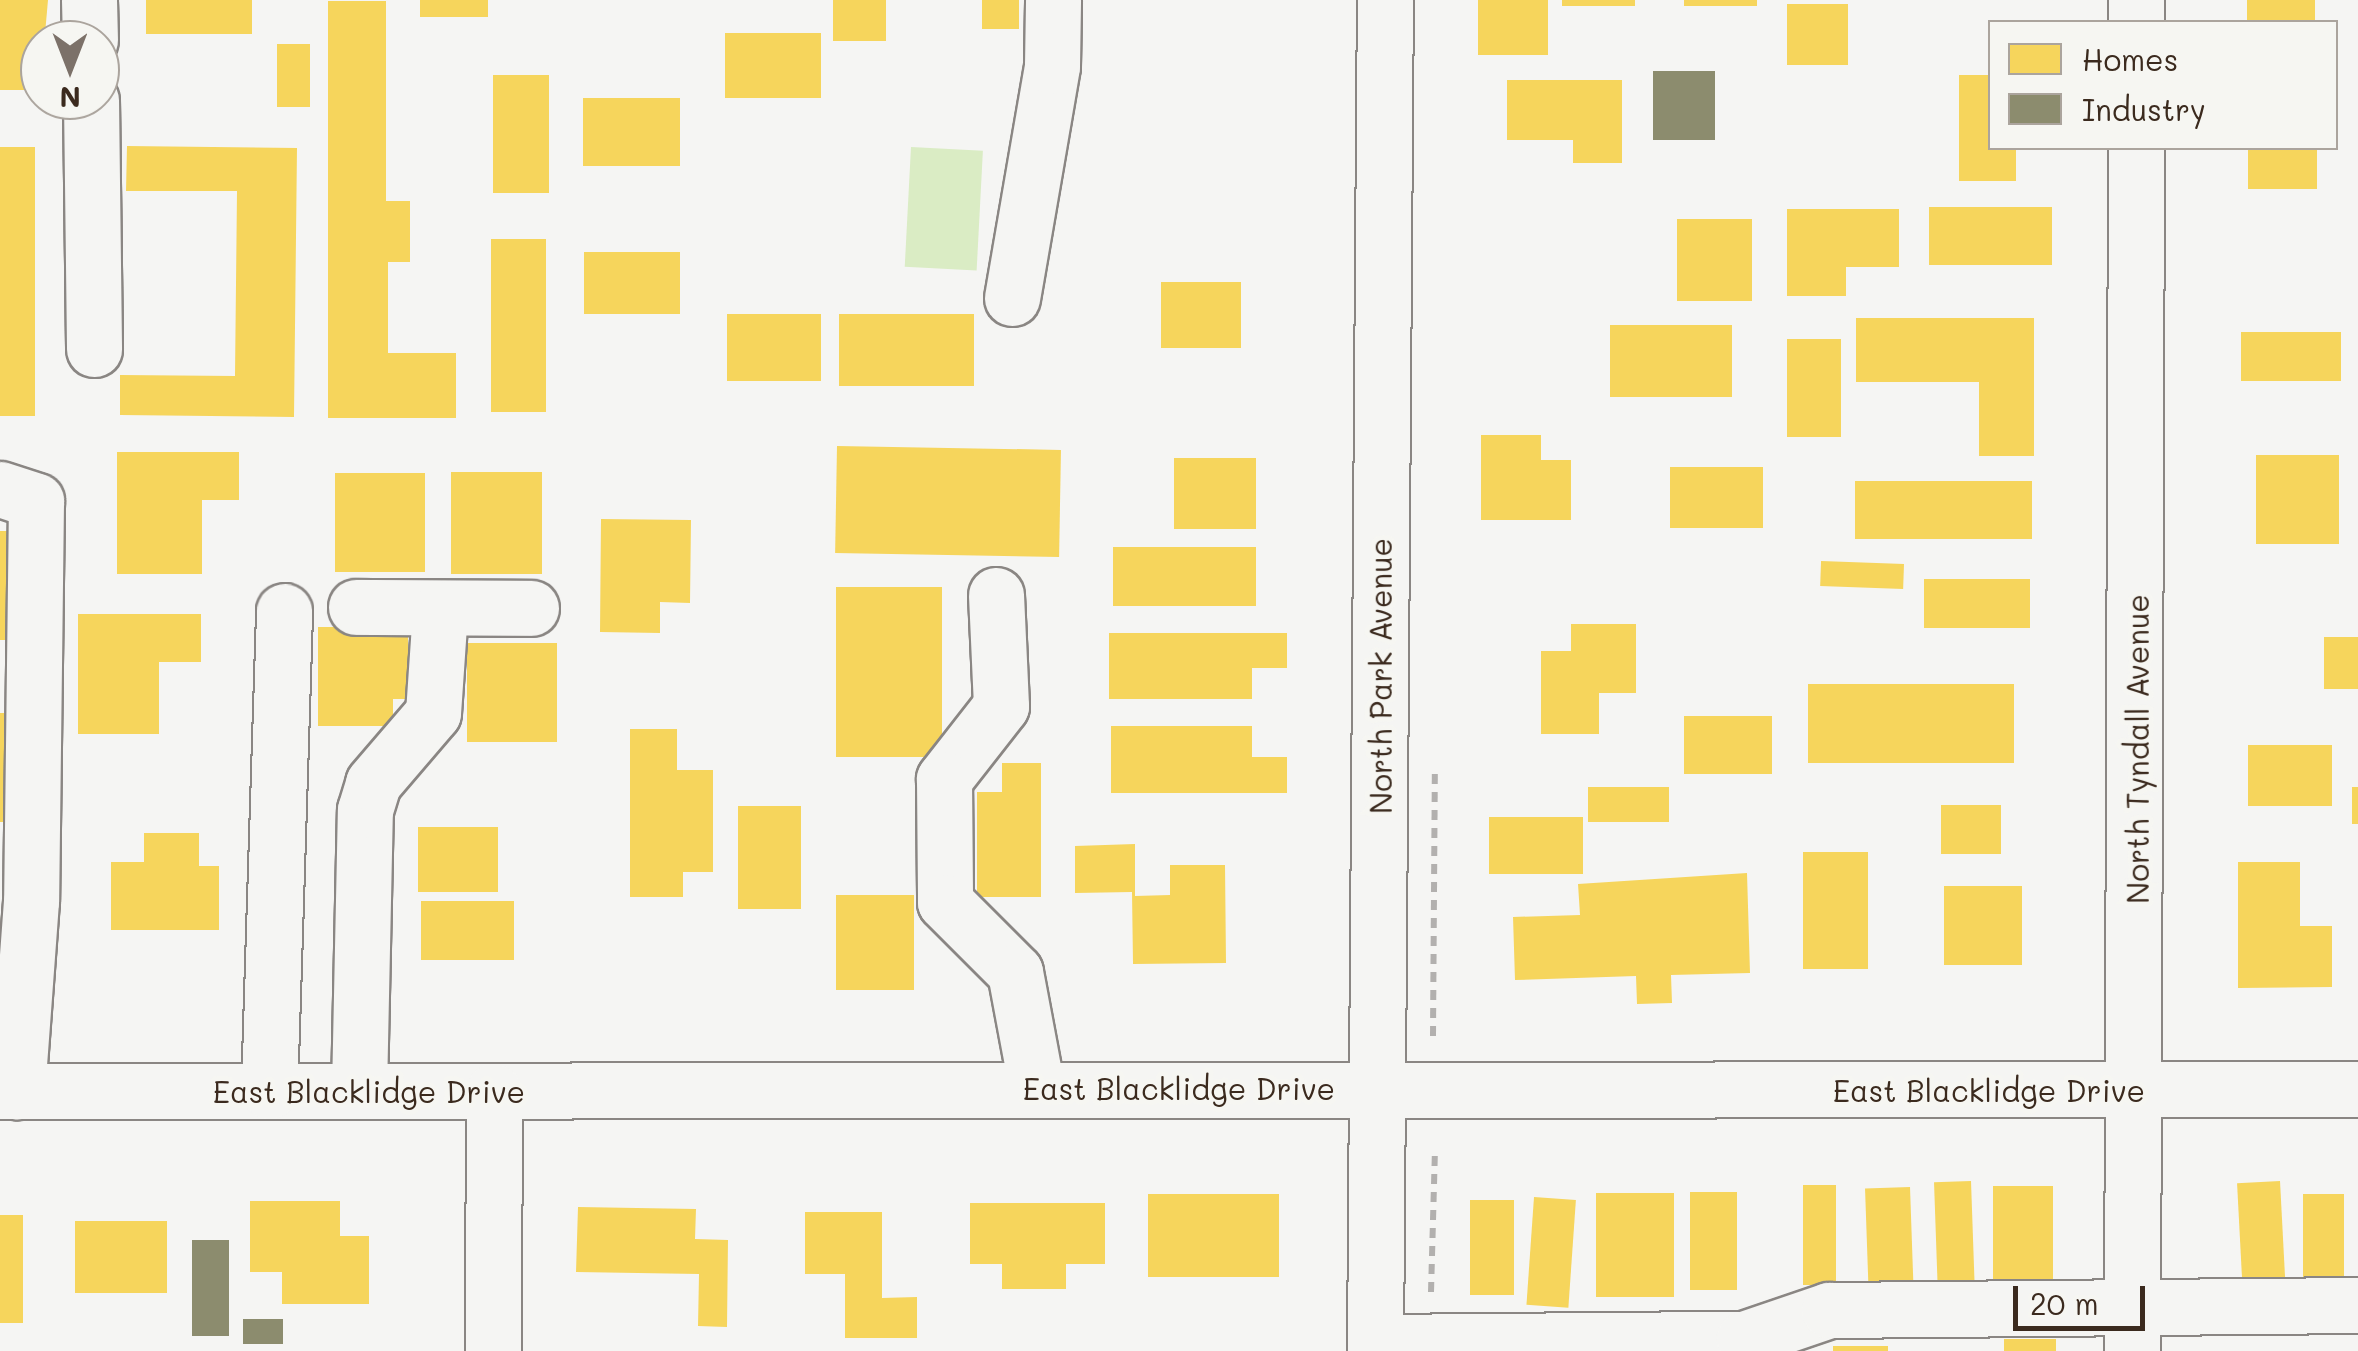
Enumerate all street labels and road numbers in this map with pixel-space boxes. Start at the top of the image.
street label: North Park Avenue [1362,538,1398,814]
street label: North Tyndall Avenue [2119,594,2155,904]
street label: East Blacklidge Drive [1023,1070,1335,1106]
street label: East Blacklidge Drive [1833,1072,2145,1108]
street label: East Blacklidge Drive [213,1073,525,1109]

